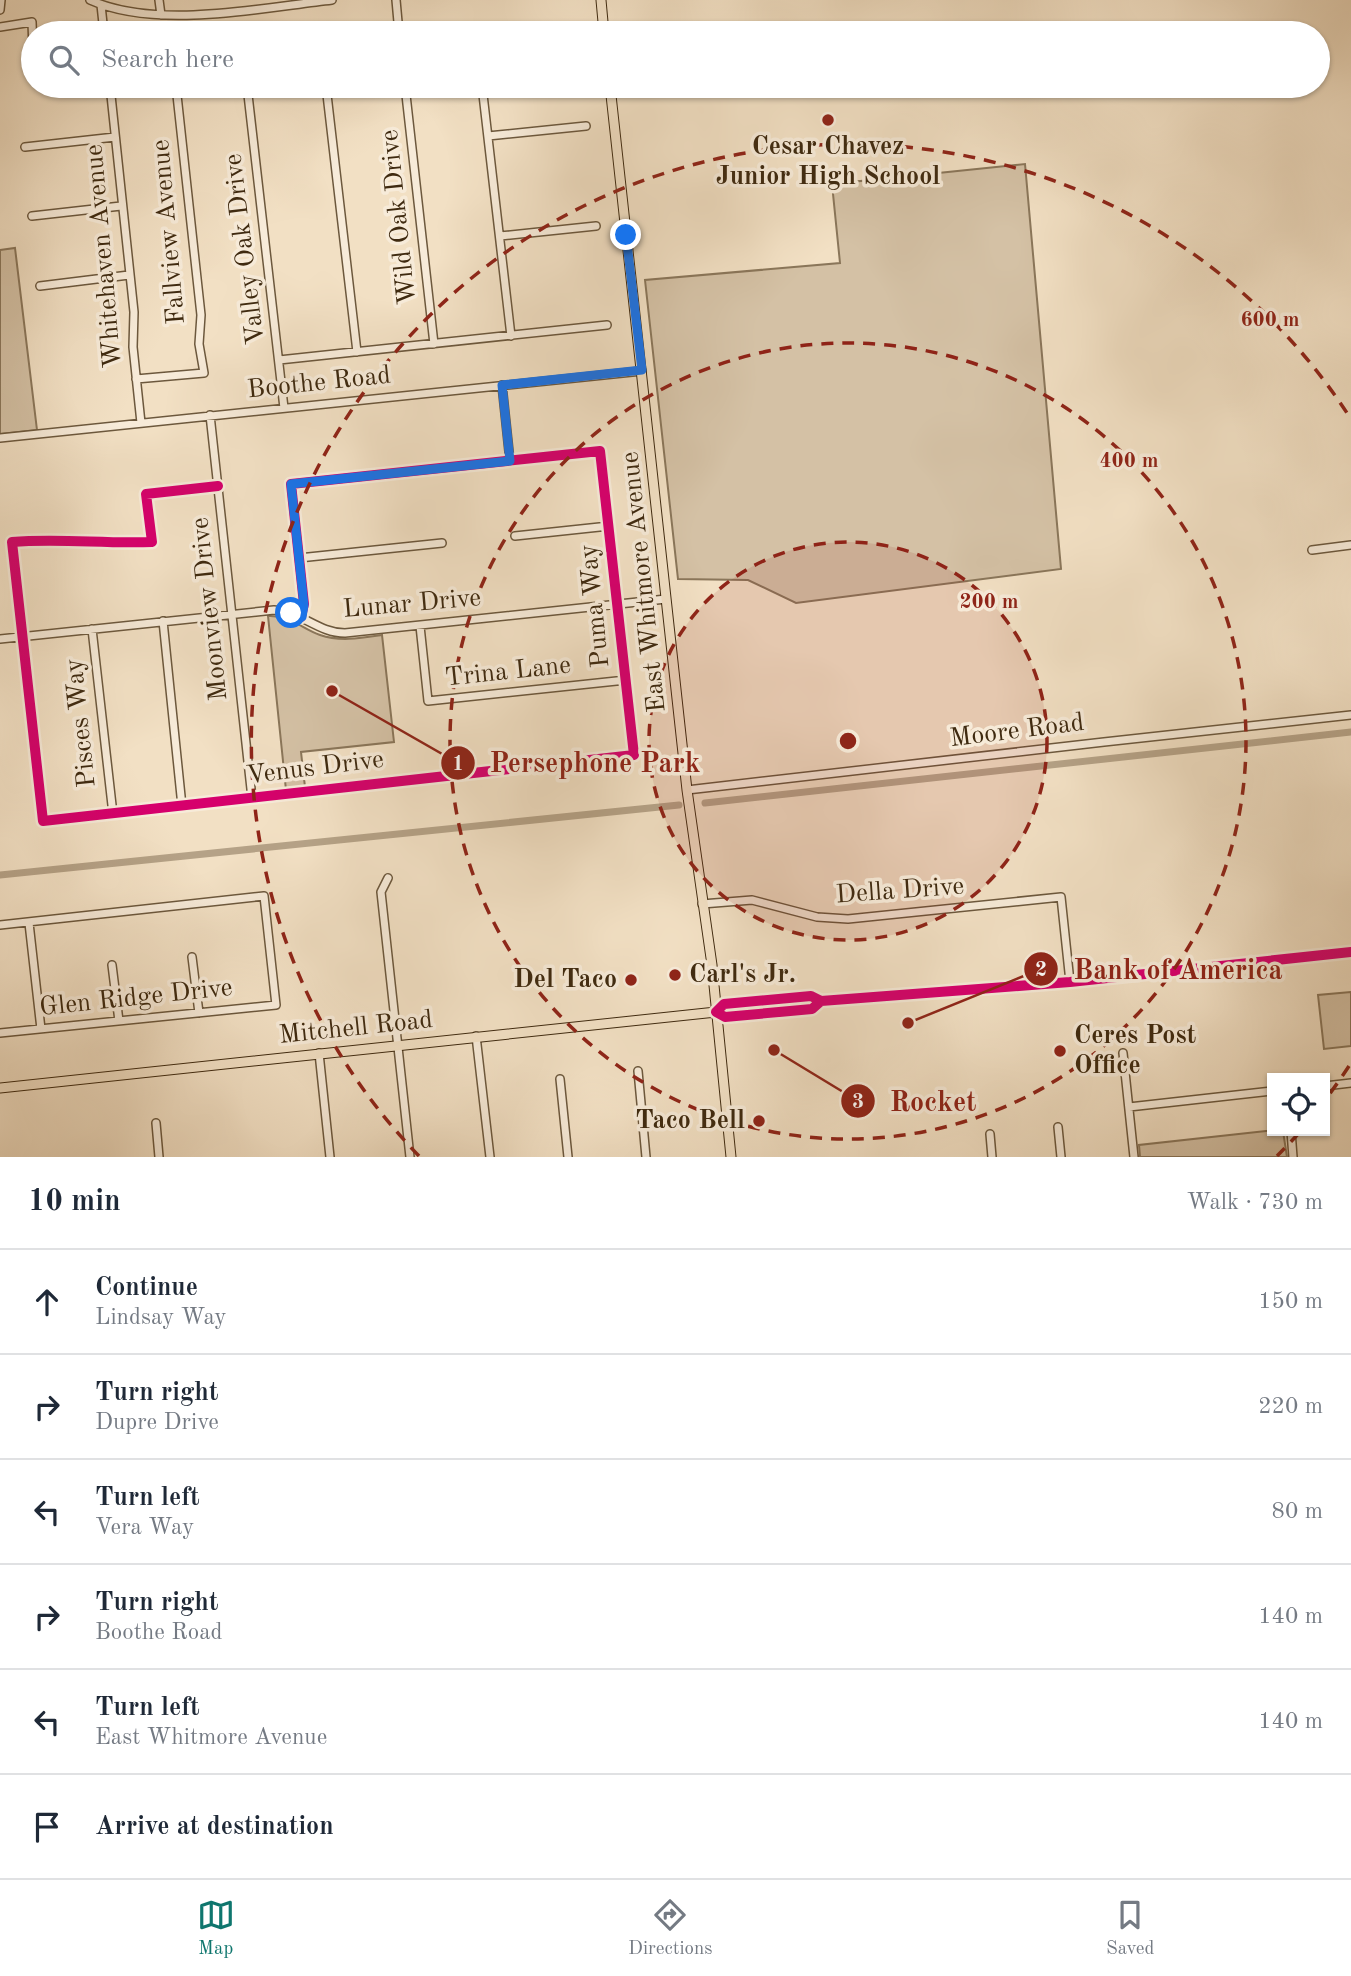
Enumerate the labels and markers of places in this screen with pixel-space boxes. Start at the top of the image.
marker: Cesar Chavez Junior High School [820,112,836,128]
place label: Cesar Chavez Junior High School [716,134,940,190]
centre of rings [836,729,860,753]
callout: Persephone Park [440,738,714,787]
callout: Bank of America [1024,945,1296,994]
place label: Carl's Jr. [689,962,796,988]
place label: Del Taco [513,967,617,993]
marker: Carl's Jr. [667,967,683,983]
marker: Del Taco [623,972,639,988]
place label: Ceres Post Office [1074,1023,1196,1079]
marker: Ceres Post Office [1052,1043,1068,1059]
callout: Rocket [841,1076,990,1125]
place label: Taco Bell [635,1108,745,1134]
marker: Taco Bell [751,1113,767,1129]

